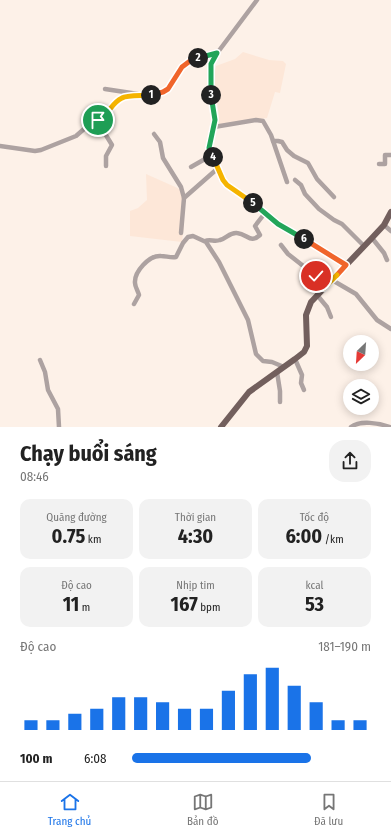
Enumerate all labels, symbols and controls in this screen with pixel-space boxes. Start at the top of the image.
pin: 2 [188,48,208,68]
text: 2 [195,51,201,64]
pin: 1 [141,85,161,105]
pin: 3 [201,85,221,105]
text: 1 [149,88,153,101]
text: 3 [208,88,214,101]
pin [81,103,115,137]
icon: arrive [87,109,109,131]
pin: 4 [203,147,223,167]
text: 4 [210,150,216,163]
pin: 5 [243,193,263,213]
text: 5 [250,196,256,209]
pin: 6 [294,229,314,249]
text: 6 [301,232,307,245]
pin [299,259,333,293]
icon: check [305,265,327,287]
north arrow [343,335,379,371]
map controls [343,335,379,415]
button: layers [343,379,379,415]
text: Chạy buổi sáng [20,440,157,467]
button: share [329,440,371,482]
text: 08:46 [20,469,49,484]
text: Quãng đường [46,511,107,524]
text: Thời gian [175,511,216,524]
text: Tốc độ [300,511,329,524]
text: 0.75 [52,524,85,548]
text: 4:30 [178,524,213,548]
text: 6:00 [285,524,322,548]
text: km [85,533,101,546]
text: /km [322,533,344,546]
text: Độ cao [61,579,92,592]
text: Nhịp tim [176,579,215,592]
text: kcal [306,579,323,592]
text: 11 [63,592,79,616]
text: 167 [171,592,198,616]
text: 53 [305,592,324,616]
text: m [79,601,90,614]
text: bpm [198,601,220,614]
text: Độ cao [20,639,56,654]
text: 181–190 m [318,639,371,654]
text: 100 m [20,751,52,766]
text: 6:08 [84,751,106,766]
tab: Trang chủ [48,791,91,828]
tab: Bản đồ [187,791,218,828]
tab: Đã lưu [314,791,343,828]

